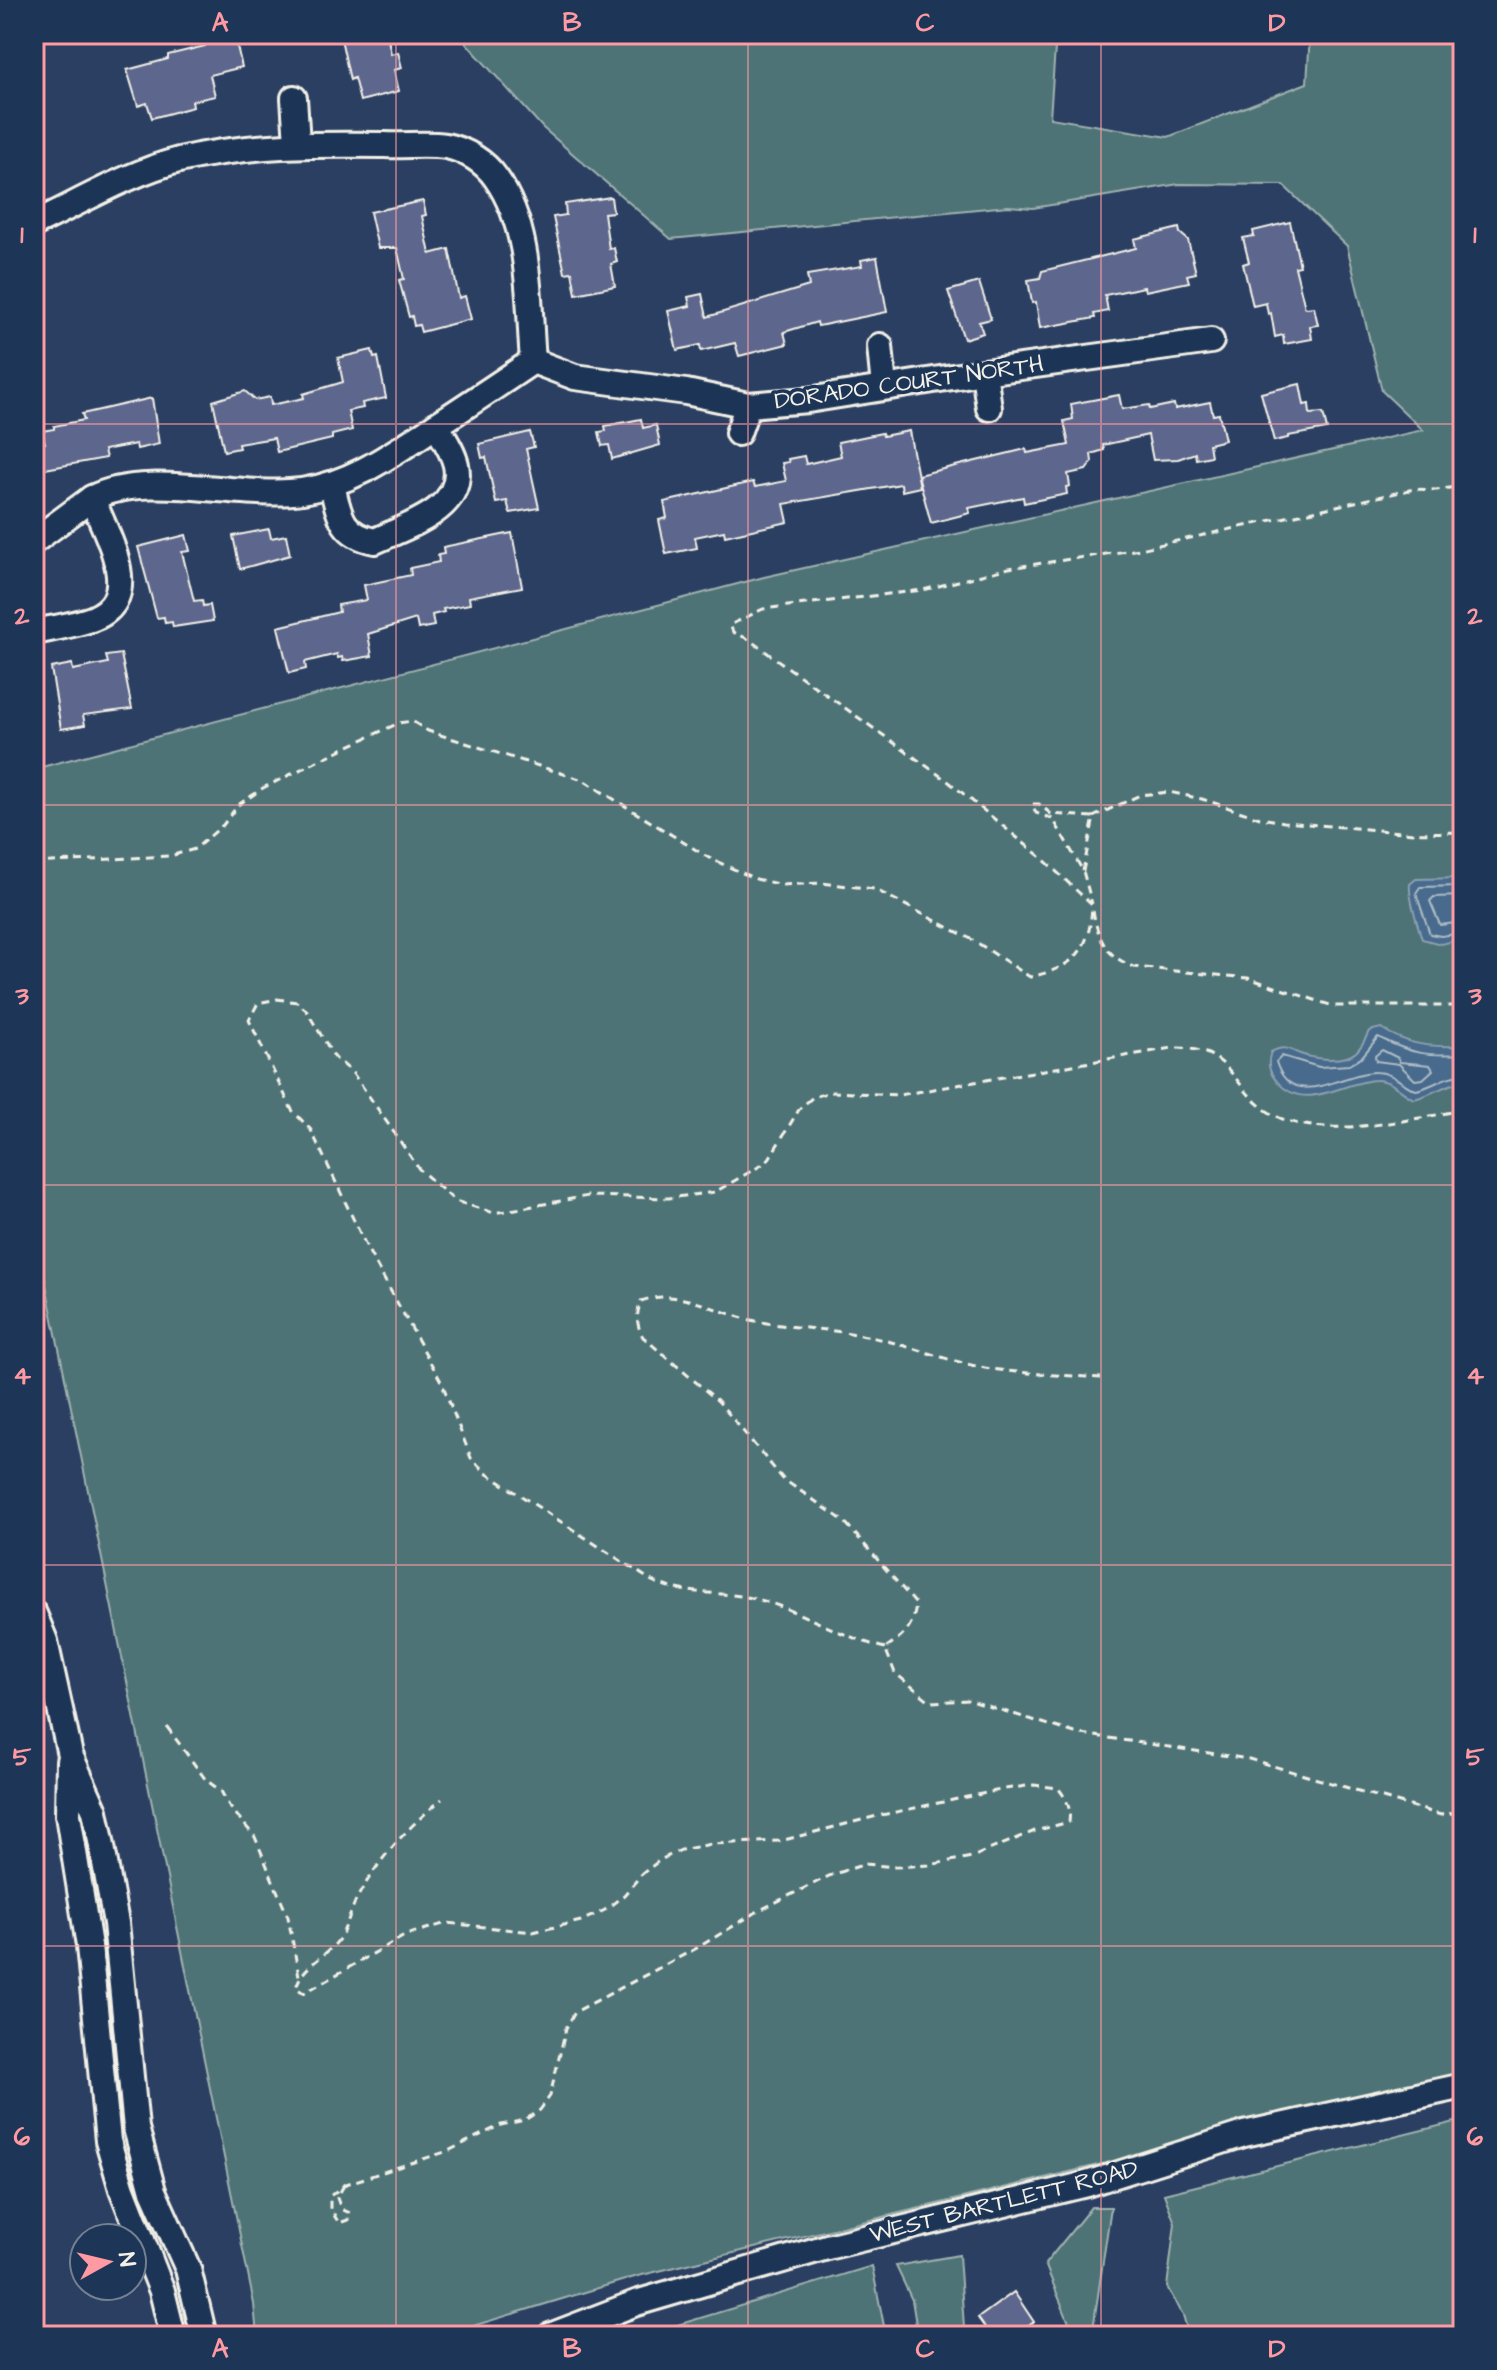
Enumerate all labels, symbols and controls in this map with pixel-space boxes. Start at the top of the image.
text: A [212,5,229,41]
text: B [563,5,582,41]
text: C [916,5,935,41]
text: D [1269,5,1286,41]
text: 1 [20,217,24,253]
text: 1 [1473,217,1477,253]
street label: DORADO COURT NORTH [772,347,1046,419]
text: 2 [14,598,30,634]
text: 2 [1467,598,1483,634]
text: 3 [14,978,29,1014]
text: 3 [1467,978,1482,1014]
text: 4 [13,1358,31,1394]
text: 4 [1466,1358,1484,1394]
text: 5 [13,1739,32,1775]
text: 5 [1466,1739,1485,1775]
text: 6 [14,2119,31,2155]
text: 6 [1467,2119,1484,2155]
street label: WEST BARTLETT ROAD [866,2152,1142,2252]
north arrow [68,2222,148,2302]
text: N [110,2250,143,2269]
text: A [212,2331,229,2367]
text: B [563,2331,582,2367]
text: C [916,2331,935,2367]
text: D [1269,2331,1286,2367]

